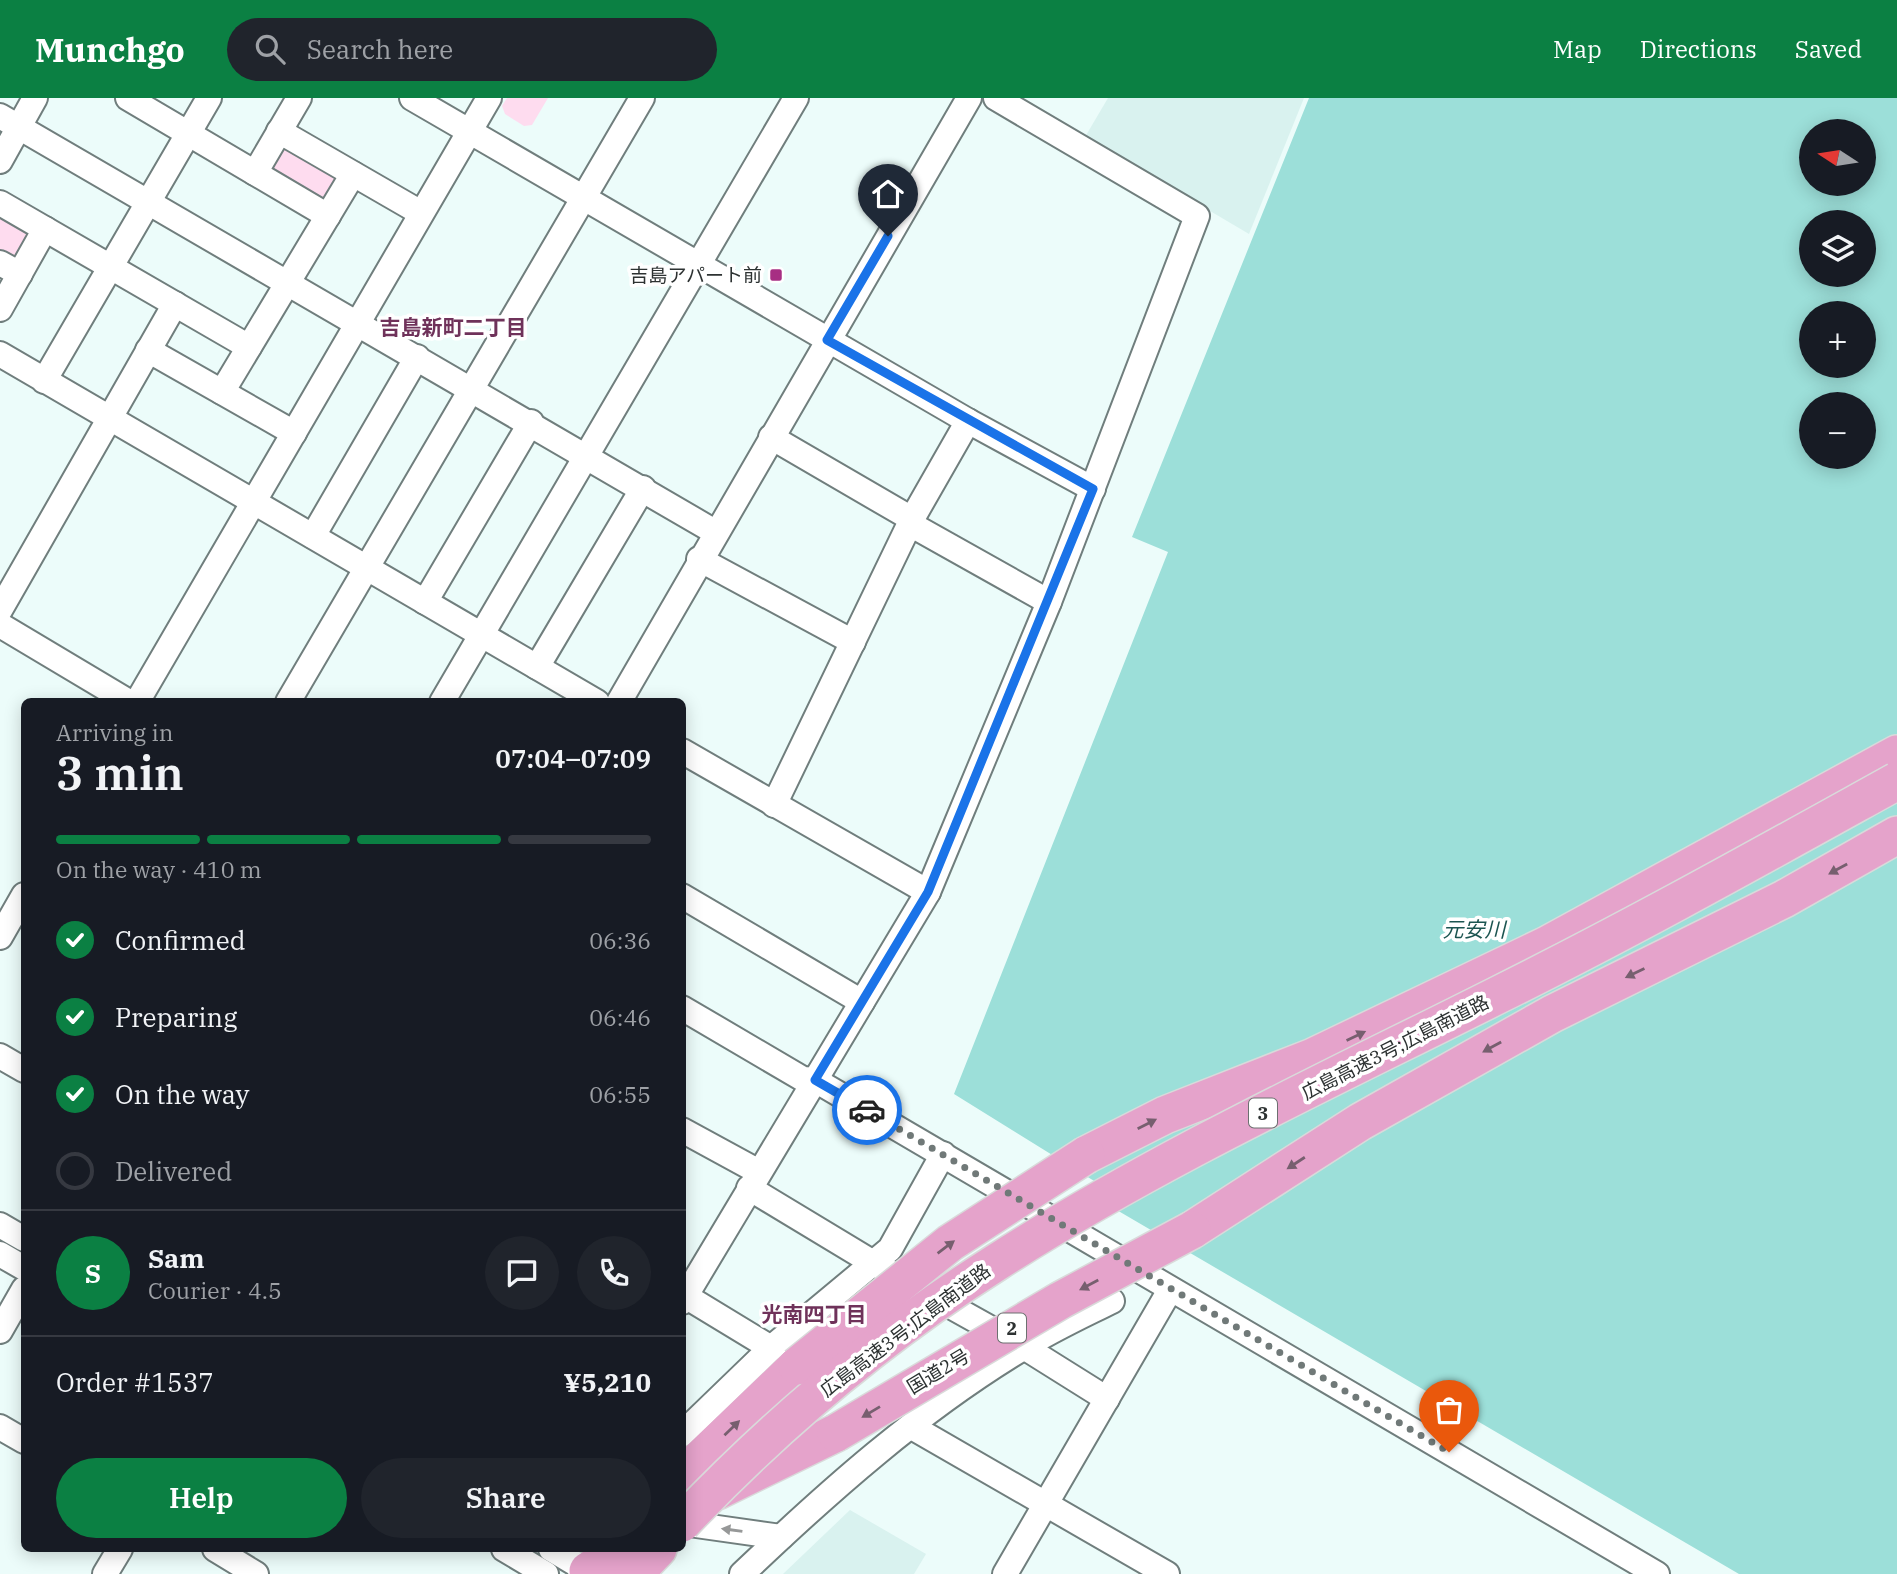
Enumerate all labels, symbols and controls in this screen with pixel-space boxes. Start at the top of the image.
search box [227,18,717,81]
text: Munchgo [35,28,185,71]
icon: search [251,30,289,68]
text: Search here [307,32,453,66]
text: Map [1553,33,1602,65]
text: Directions [1640,33,1757,65]
text: Saved [1795,33,1862,65]
north arrow [1799,119,1876,196]
map controls [1799,119,1876,469]
pin [858,164,918,236]
icon: home [869,175,907,213]
button: layers [1799,210,1876,287]
place label: 吉島アパート前 [629,263,762,287]
marker: 吉島アパート前 [768,267,784,283]
button: + [1799,301,1876,378]
district label: 吉島新町二丁目 [380,313,527,341]
button: − [1799,392,1876,469]
text: Arriving in [56,717,173,747]
text: 07:04–07:09 [495,741,651,775]
text: 3 min [56,743,184,803]
text: On the way · 410 m [56,854,262,884]
one-way arrow [1828,863,1847,875]
water label: 元安川 [1443,915,1507,943]
icon: check [56,921,94,959]
text: Confirmed [115,923,246,957]
text: 06:36 [589,925,651,955]
one-way arrow [1625,967,1645,978]
street label: 広島高速3号;広島南道路 [1297,989,1493,1105]
icon: check [56,998,94,1036]
text: Preparing [115,1000,237,1034]
text: 06:46 [589,1002,651,1032]
one-way arrow [1346,1030,1366,1042]
one-way arrow [1482,1041,1502,1053]
icon: check [56,1075,94,1113]
courier [832,1075,902,1145]
text: On the way [115,1077,249,1111]
text: 06:55 [589,1079,651,1109]
icon: car [848,1091,886,1129]
road number: 3 [1249,1098,1277,1128]
one-way arrow [1137,1119,1157,1130]
text: Delivered [115,1154,232,1188]
one-way arrow [1287,1156,1306,1169]
button: chat [485,1236,559,1310]
button: phone [577,1236,651,1310]
one-way arrow [936,1239,954,1254]
text: Sam [148,1241,204,1275]
text: S [85,1256,101,1290]
street label: 広島高速3号;広島南道路 [815,1258,995,1402]
text: Courier · 4.5 [148,1275,282,1305]
one-way arrow [1079,1279,1098,1291]
district label: 光南四丁目 [762,1300,867,1328]
road number: 2 [998,1314,1026,1343]
street label: 国道2号 [903,1343,973,1399]
text: Order #1537 [56,1365,214,1399]
text: ¥5,210 [564,1365,651,1399]
pin [1419,1380,1479,1452]
icon: bag [1430,1391,1468,1429]
one-way arrow [861,1405,880,1418]
one-way arrow [723,1421,740,1437]
button: Help [56,1458,347,1538]
button: Share [361,1458,651,1538]
one-way arrow [721,1524,743,1535]

